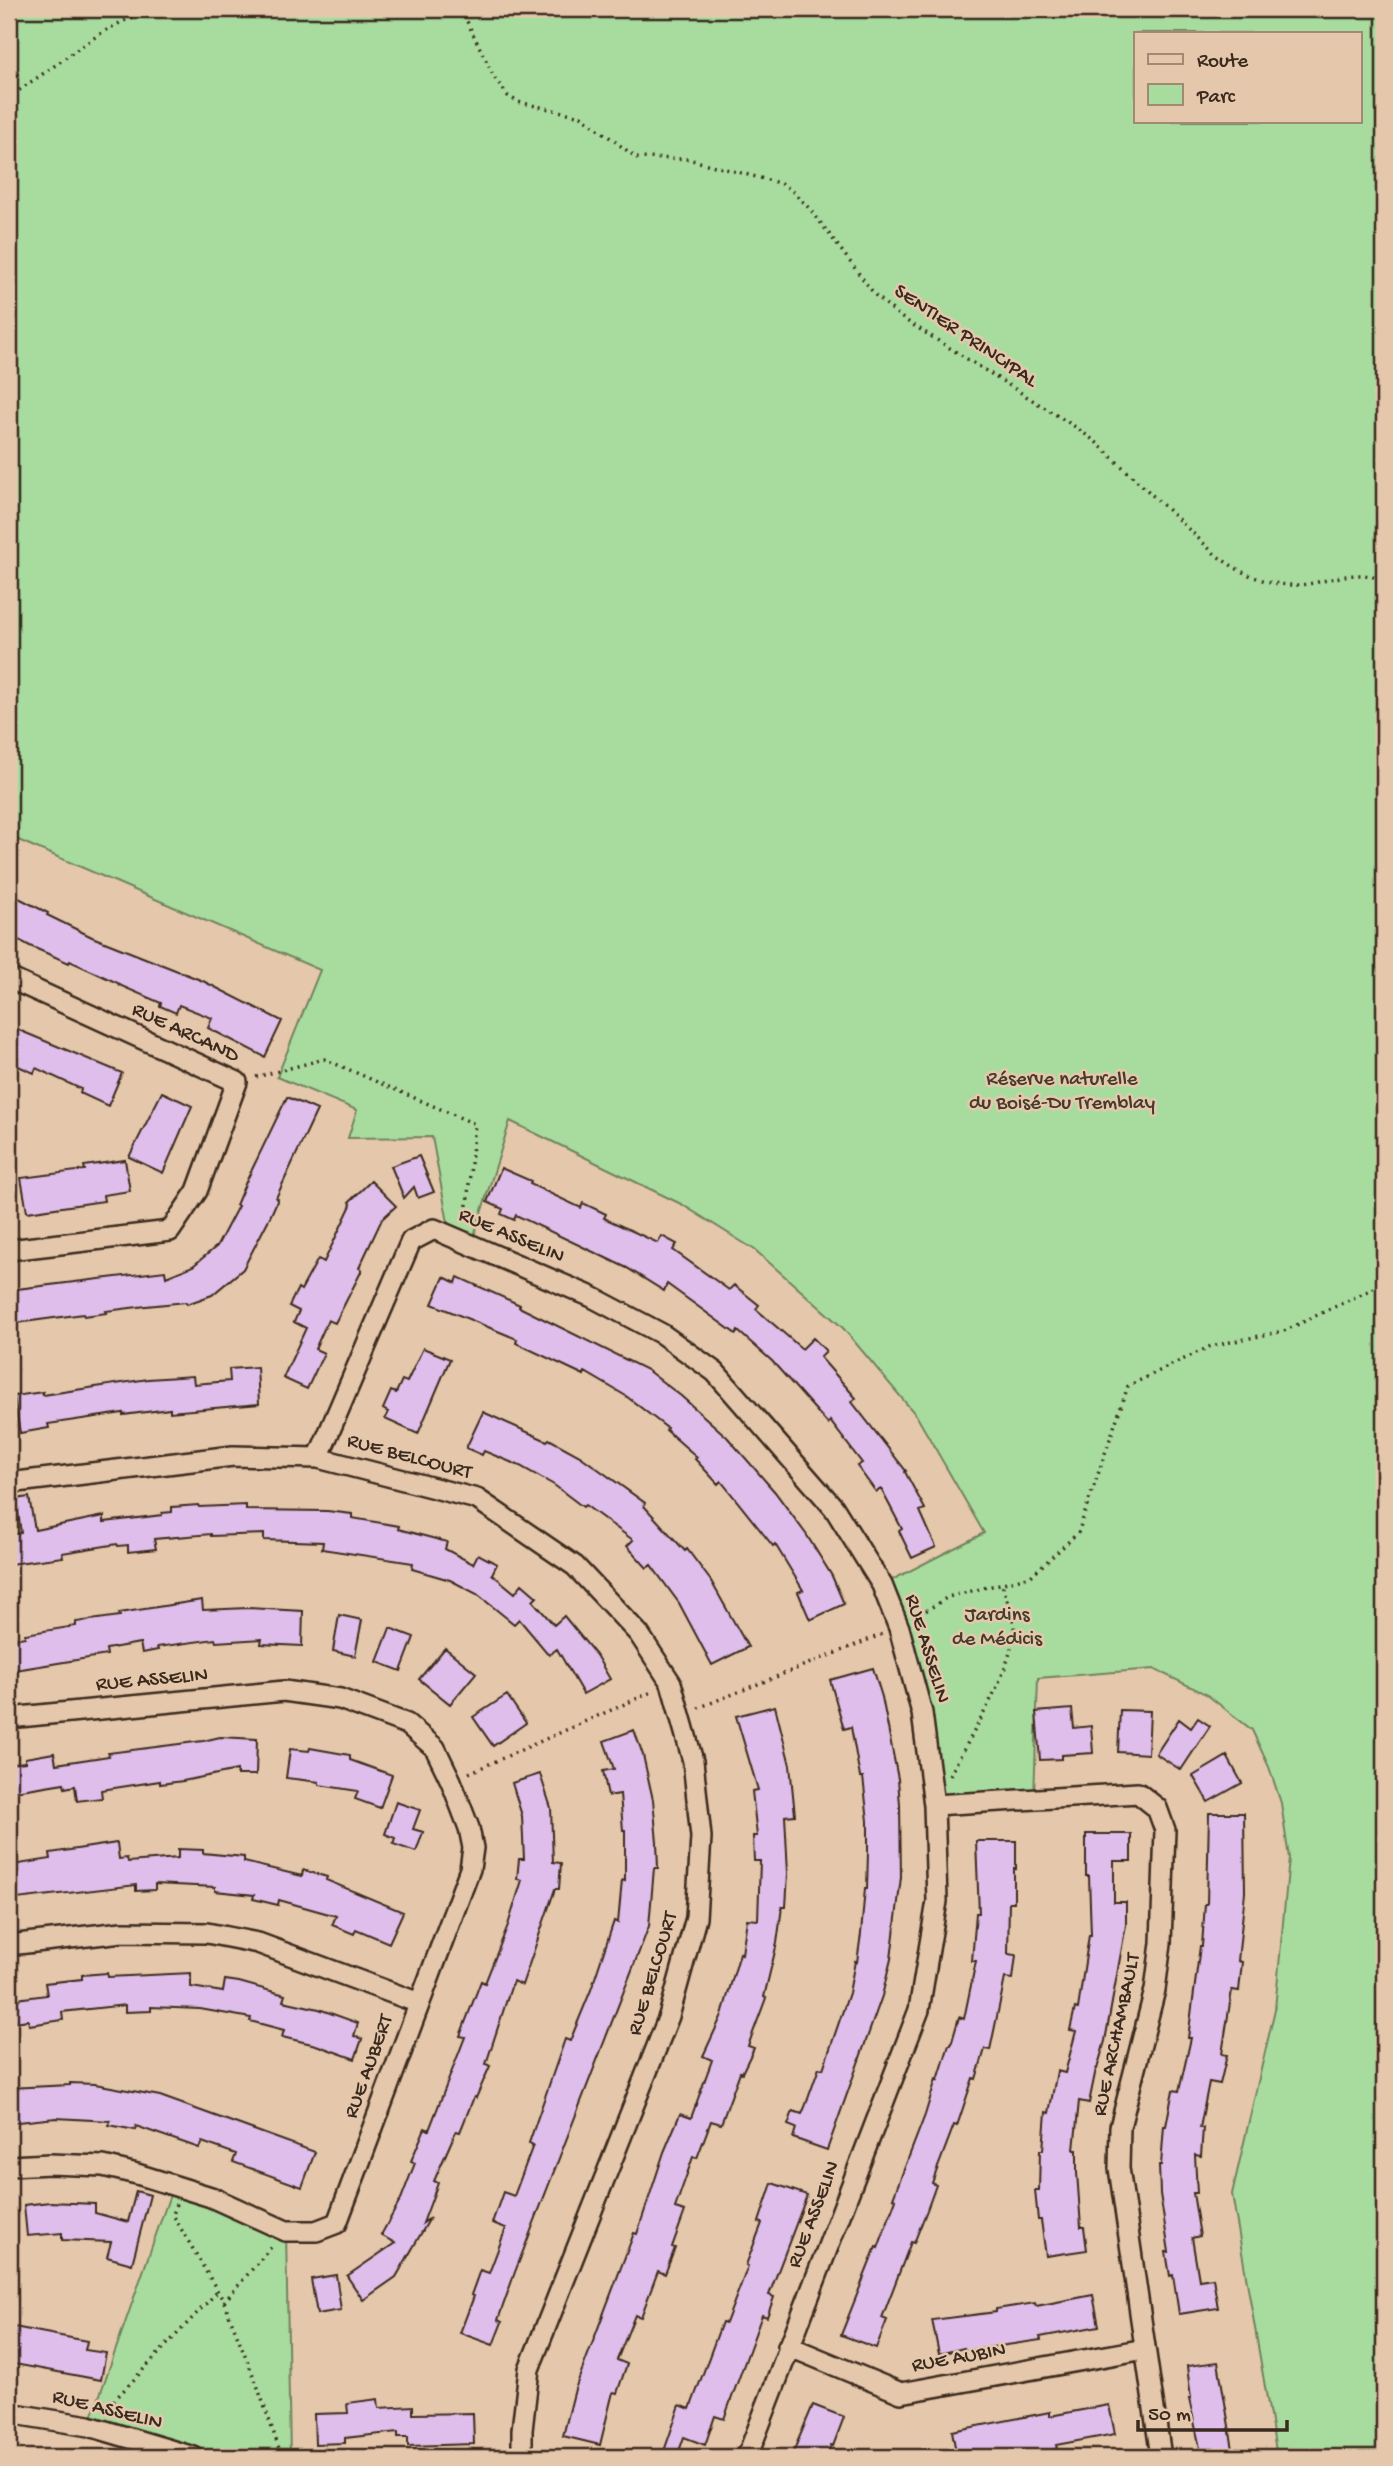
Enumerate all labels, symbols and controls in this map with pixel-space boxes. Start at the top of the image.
legend [1134,32,1362,122]
text: Route [1197,50,1249,75]
text: Parc [1196,86,1236,111]
street label: SENTIER PRINCIPAL [888,280,1043,395]
street label: RUE ARCAND [127,998,243,1070]
park label: Réserve naturelle du Boisé-Du Tremblay [969,1068,1155,1117]
street label: RUE ASSELIN [454,1203,568,1271]
street label: RUE BELCOURT [344,1429,475,1487]
street label: RUE ASSELIN [898,1592,954,1706]
park label: Jardins de Médicis [952,1604,1043,1653]
street label: RUE ASSELIN [95,1664,209,1698]
street label: RUE BELCOURT [623,1908,685,2039]
street label: RUE ARCHAMBAULT [1089,1950,1148,2119]
street label: RUE AUBERT [340,2011,401,2122]
street label: RUE ASSELIN [783,2158,847,2272]
street label: RUE AUBIN [910,2338,1008,2380]
street label: RUE ASSELIN [49,2385,165,2437]
scale bar [1138,2389,1286,2433]
text: 50 m [1148,2404,1191,2429]

